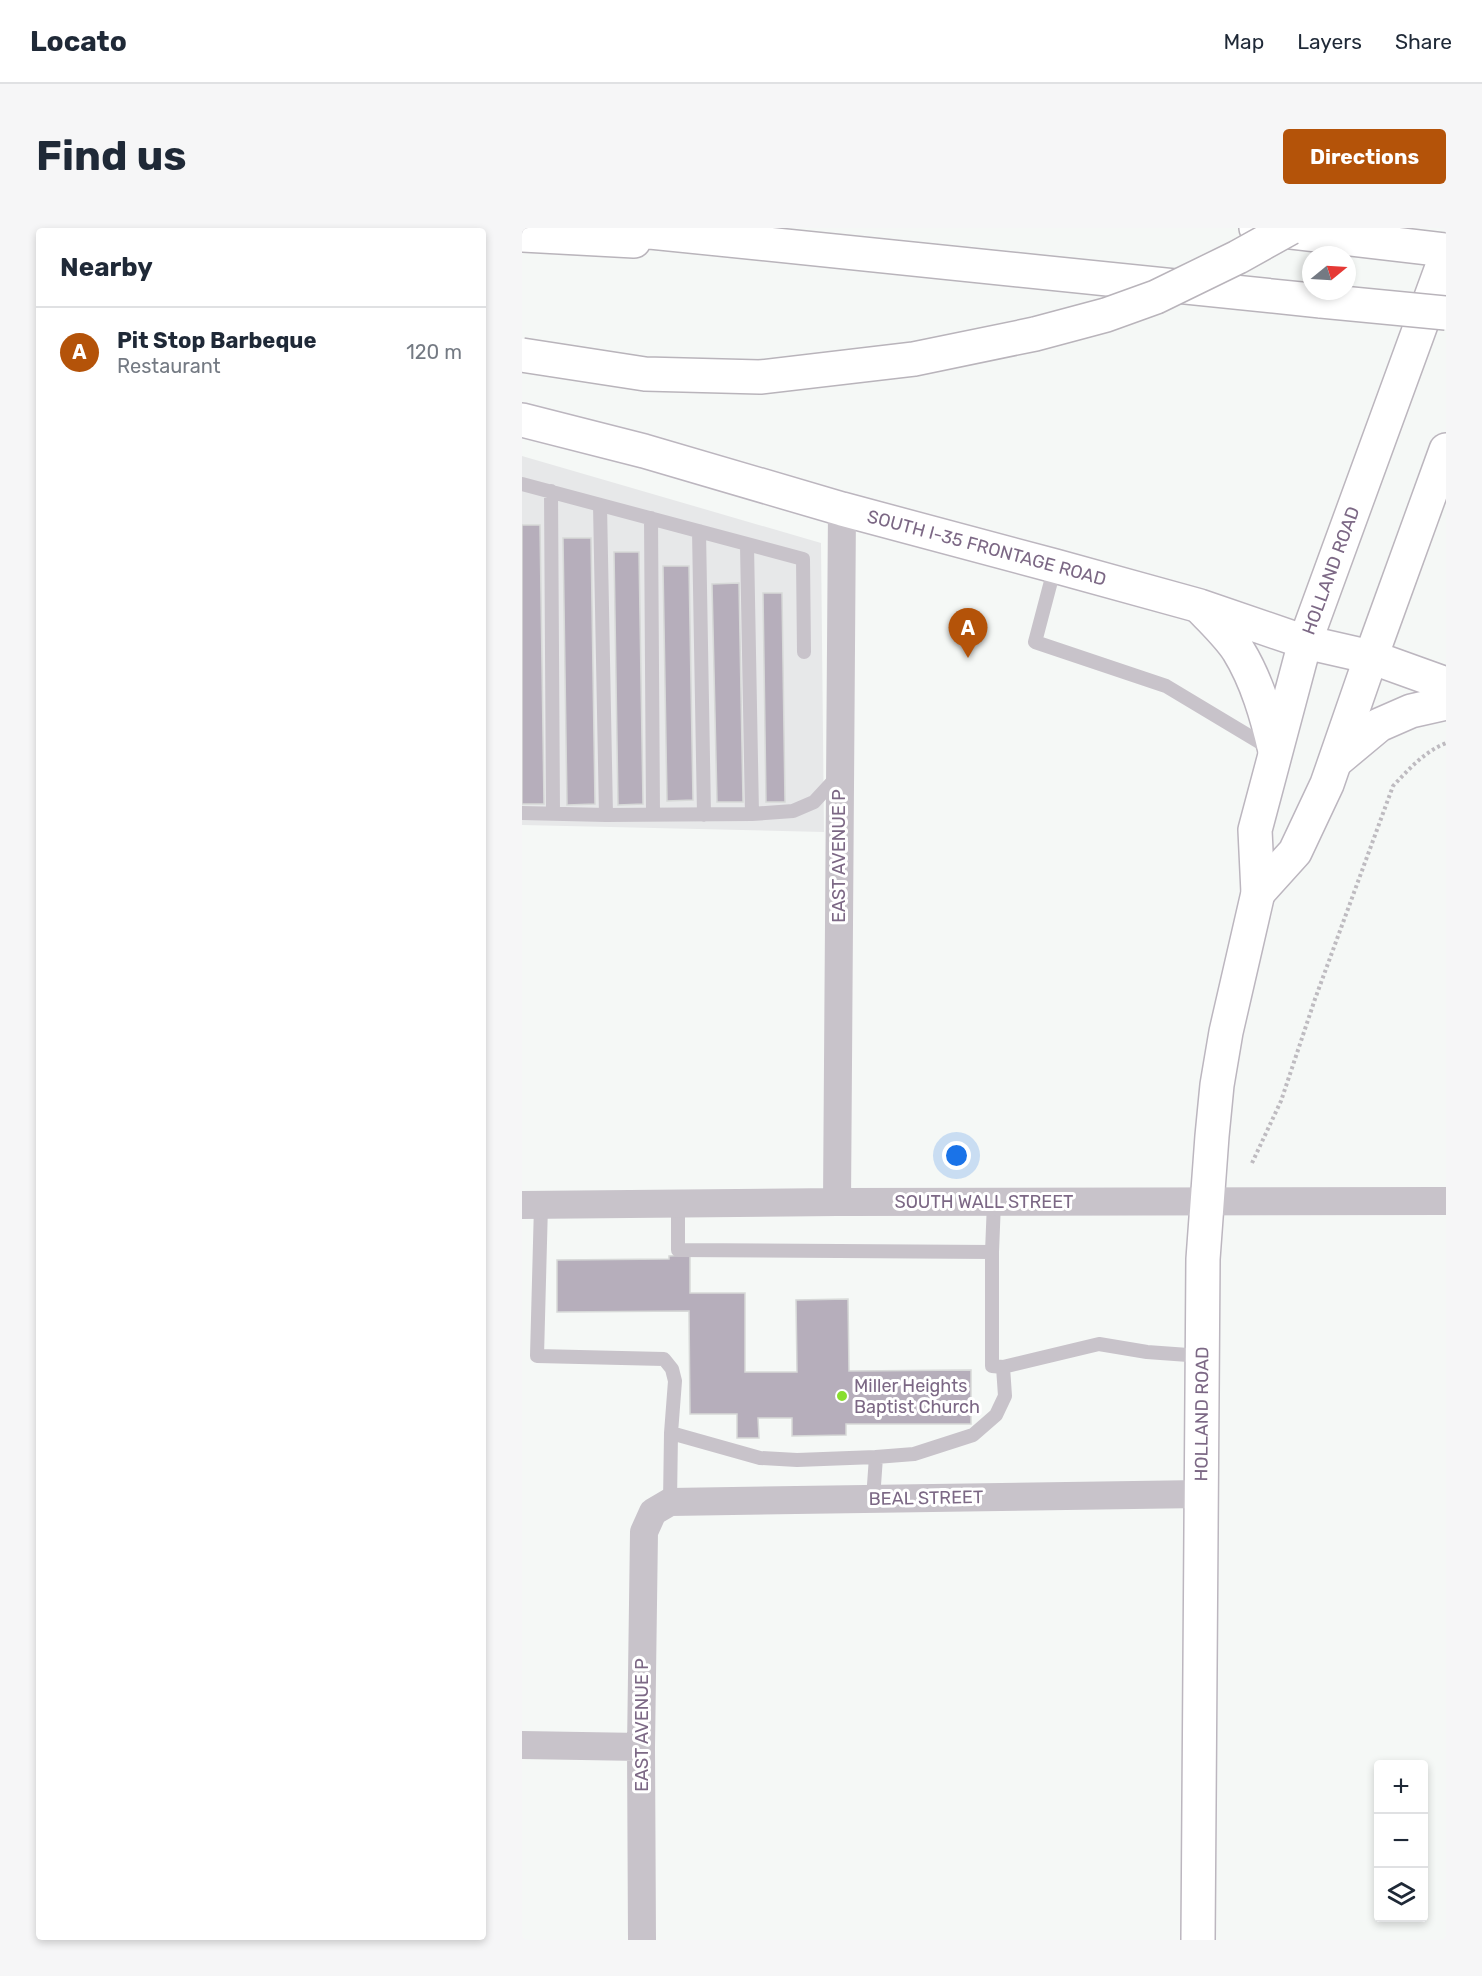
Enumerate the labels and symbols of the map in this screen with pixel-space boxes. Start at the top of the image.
north arrow [1302,246,1356,300]
street label: HOLLAND ROAD [1298,503,1365,638]
street label: SOUTH I-35 FRONTAGE ROAD [865,505,1109,591]
pin: A [948,608,988,658]
street label: EAST AVENUE P [828,789,850,923]
your location [942,1141,971,1170]
street label: SOUTH WALL STREET [894,1191,1074,1213]
street label: HOLLAND ROAD [1190,1346,1213,1482]
place label: Miller Heights Baptist Church [854,1375,980,1418]
marker: Miller Heights Baptist Church [835,1389,849,1403]
street label: BEAL STREET [869,1486,983,1510]
street label: EAST AVENUE P [631,1658,653,1792]

